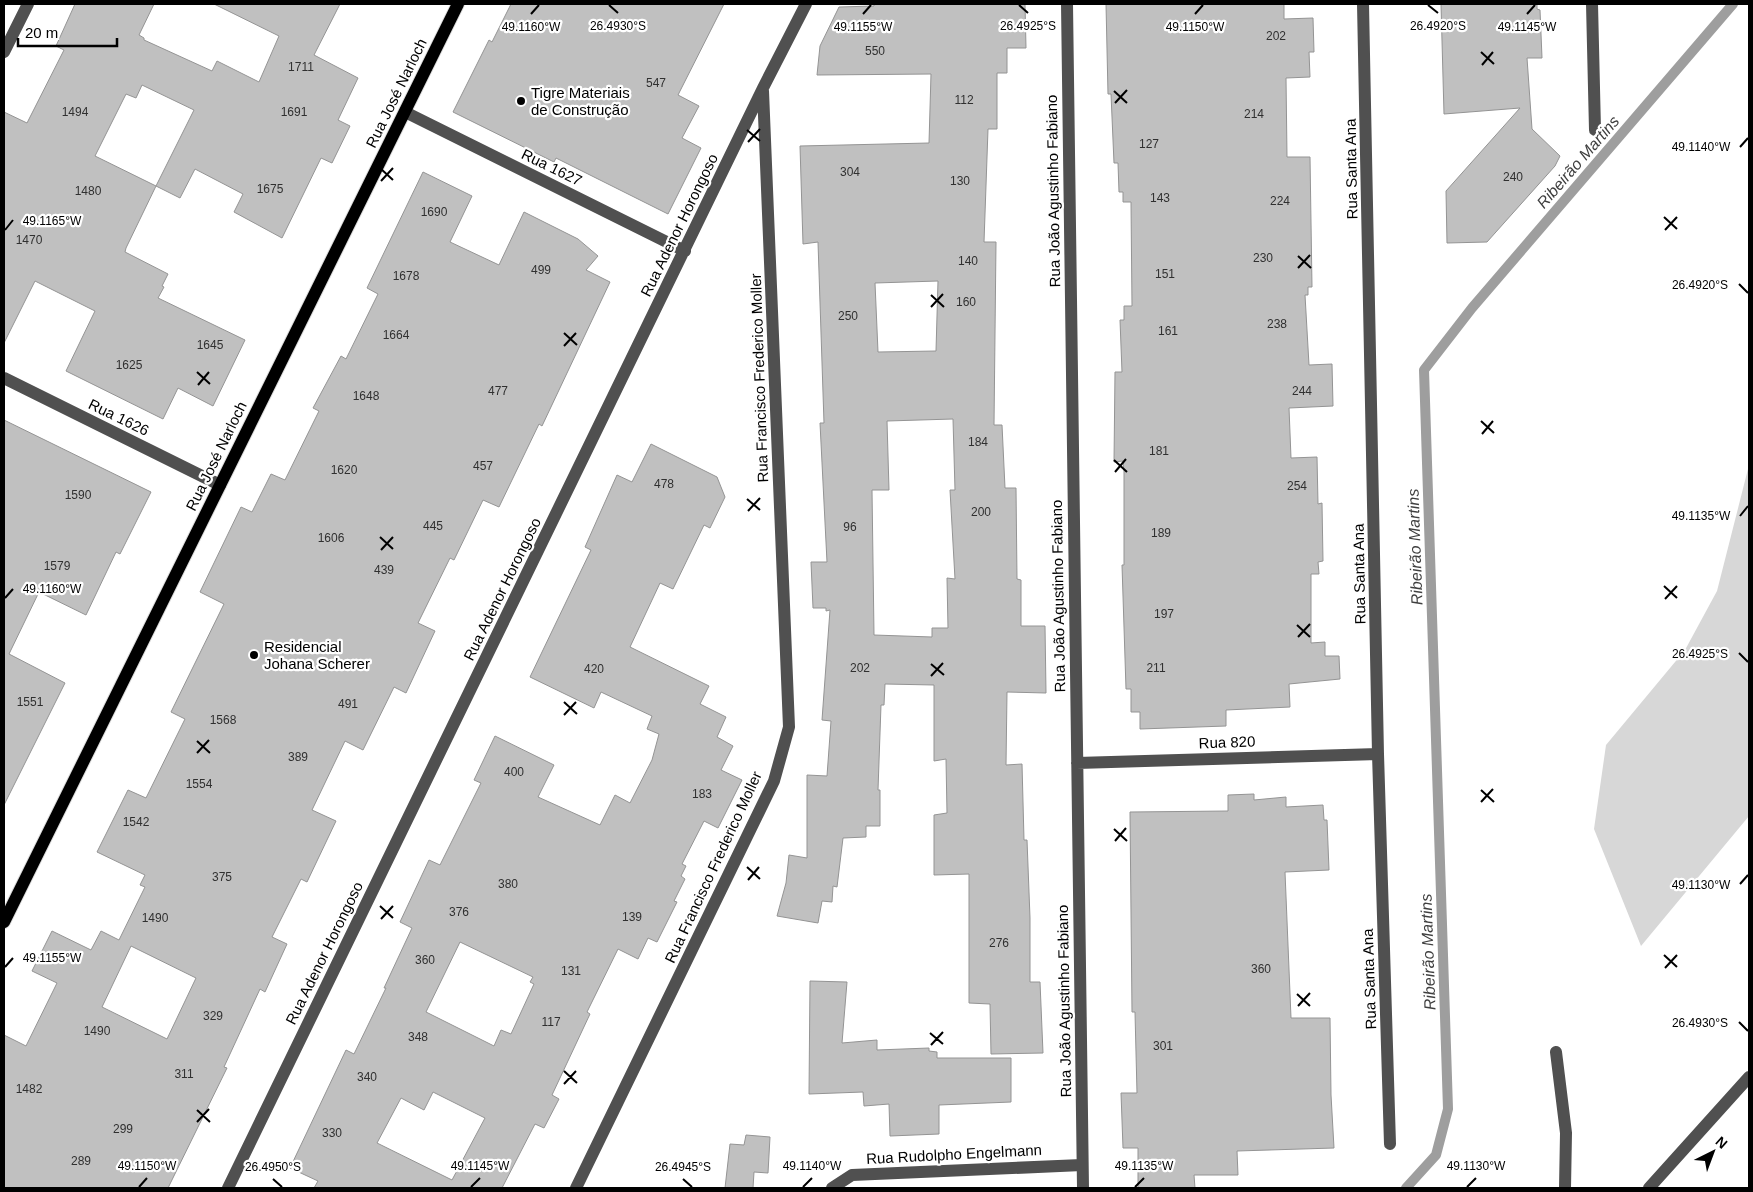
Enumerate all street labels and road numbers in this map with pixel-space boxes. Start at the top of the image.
street label: Rua José Narloch [362,36,430,150]
street label: Rua João Agustinho Fabiano [1043,95,1063,287]
street label: Rua Santa Ana [1342,118,1360,220]
street label: Rua 1627 [519,145,585,189]
street label: Rua Adenor Horongoso [637,151,721,299]
street label: Rua Francisco Frederico Moller [747,273,771,483]
street label: Rua 1626 [86,395,152,439]
street label: Rua José Narloch [182,399,250,513]
street label: Rua João Agustinho Fabiano [1048,500,1068,692]
street label: Rua Adenor Horongoso [460,515,544,663]
street label: Rua Santa Ana [1350,523,1368,625]
street label: Rua 820 [1198,733,1256,751]
street label: Rua Francisco Frederico Moller [661,769,765,965]
street label: Rua Adenor Horongoso [282,879,366,1027]
street label: Rua João Agustinho Fabiano [1054,905,1074,1097]
street label: Rua Santa Ana [1359,928,1379,1030]
street label: Rua Rudolpho Engelmann [866,1141,1042,1167]

